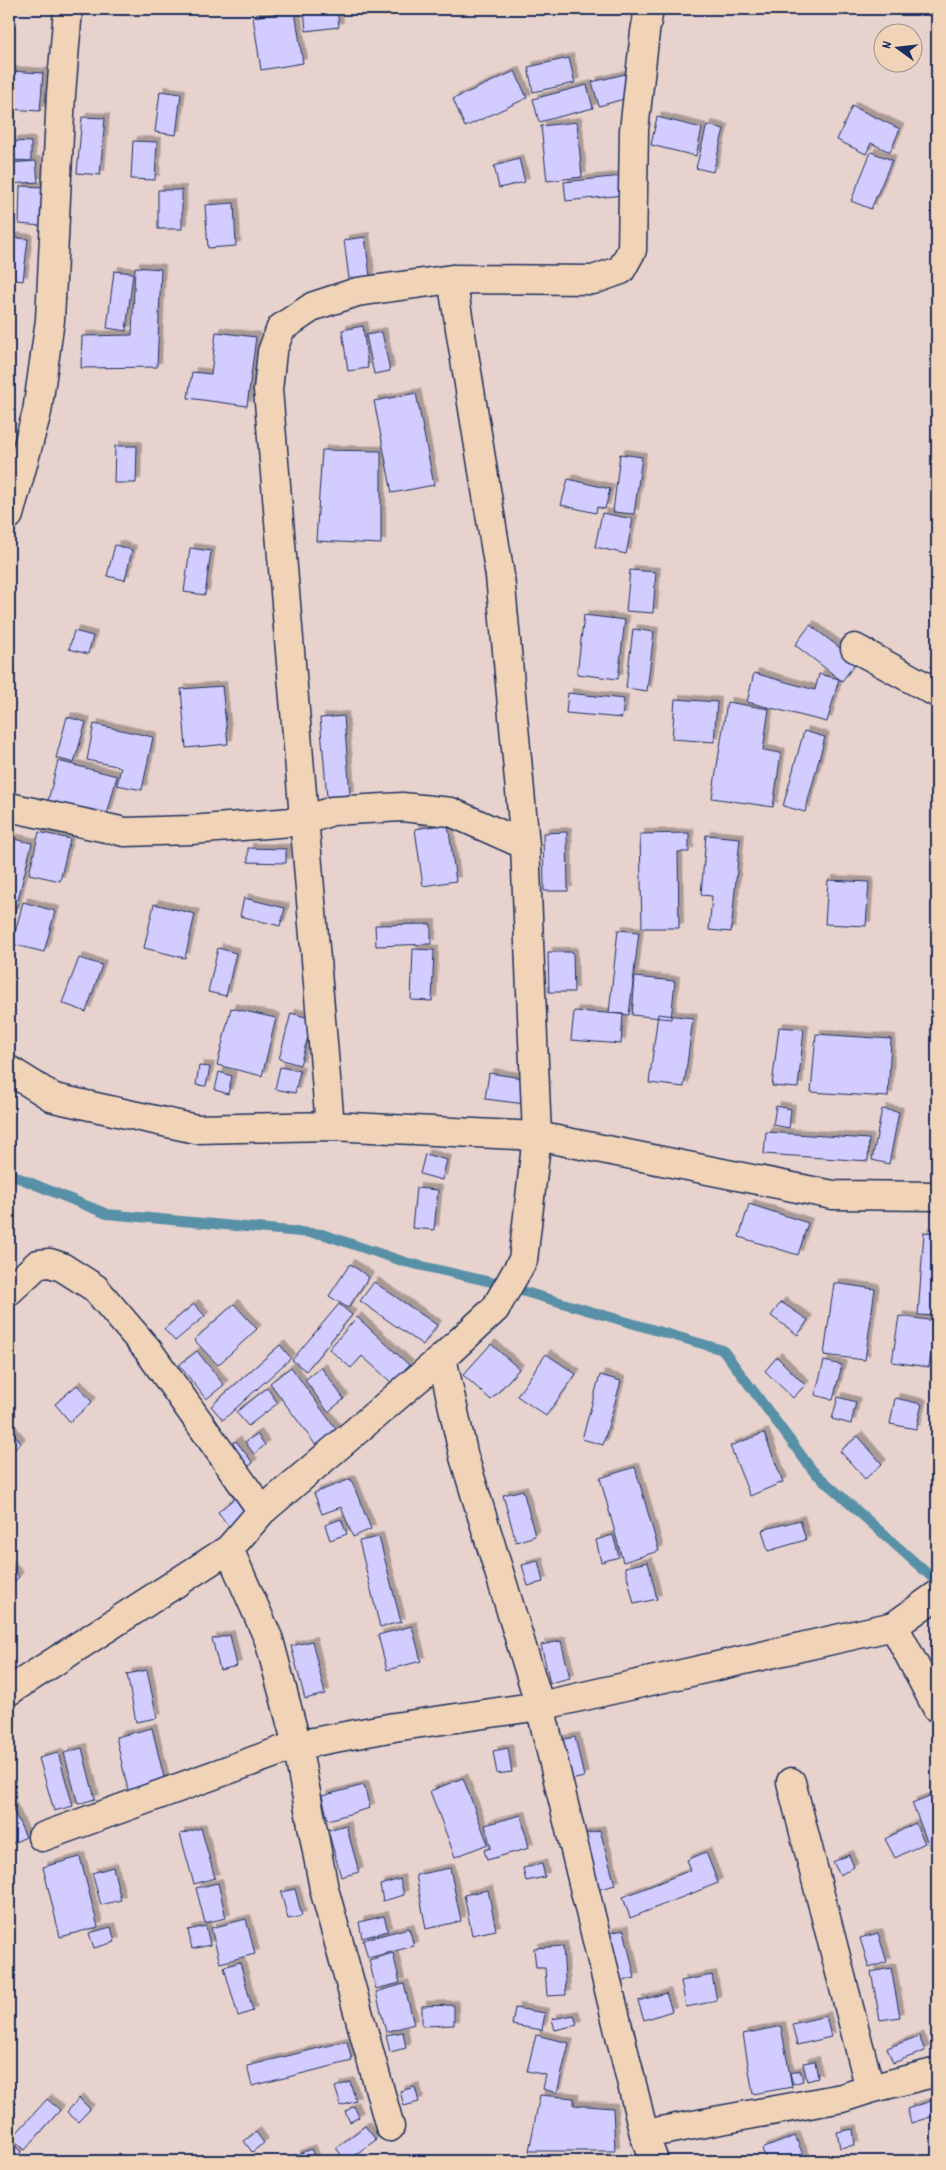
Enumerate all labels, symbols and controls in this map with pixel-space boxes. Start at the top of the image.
north arrow [874,22,924,72]
text: N [877,39,898,51]

